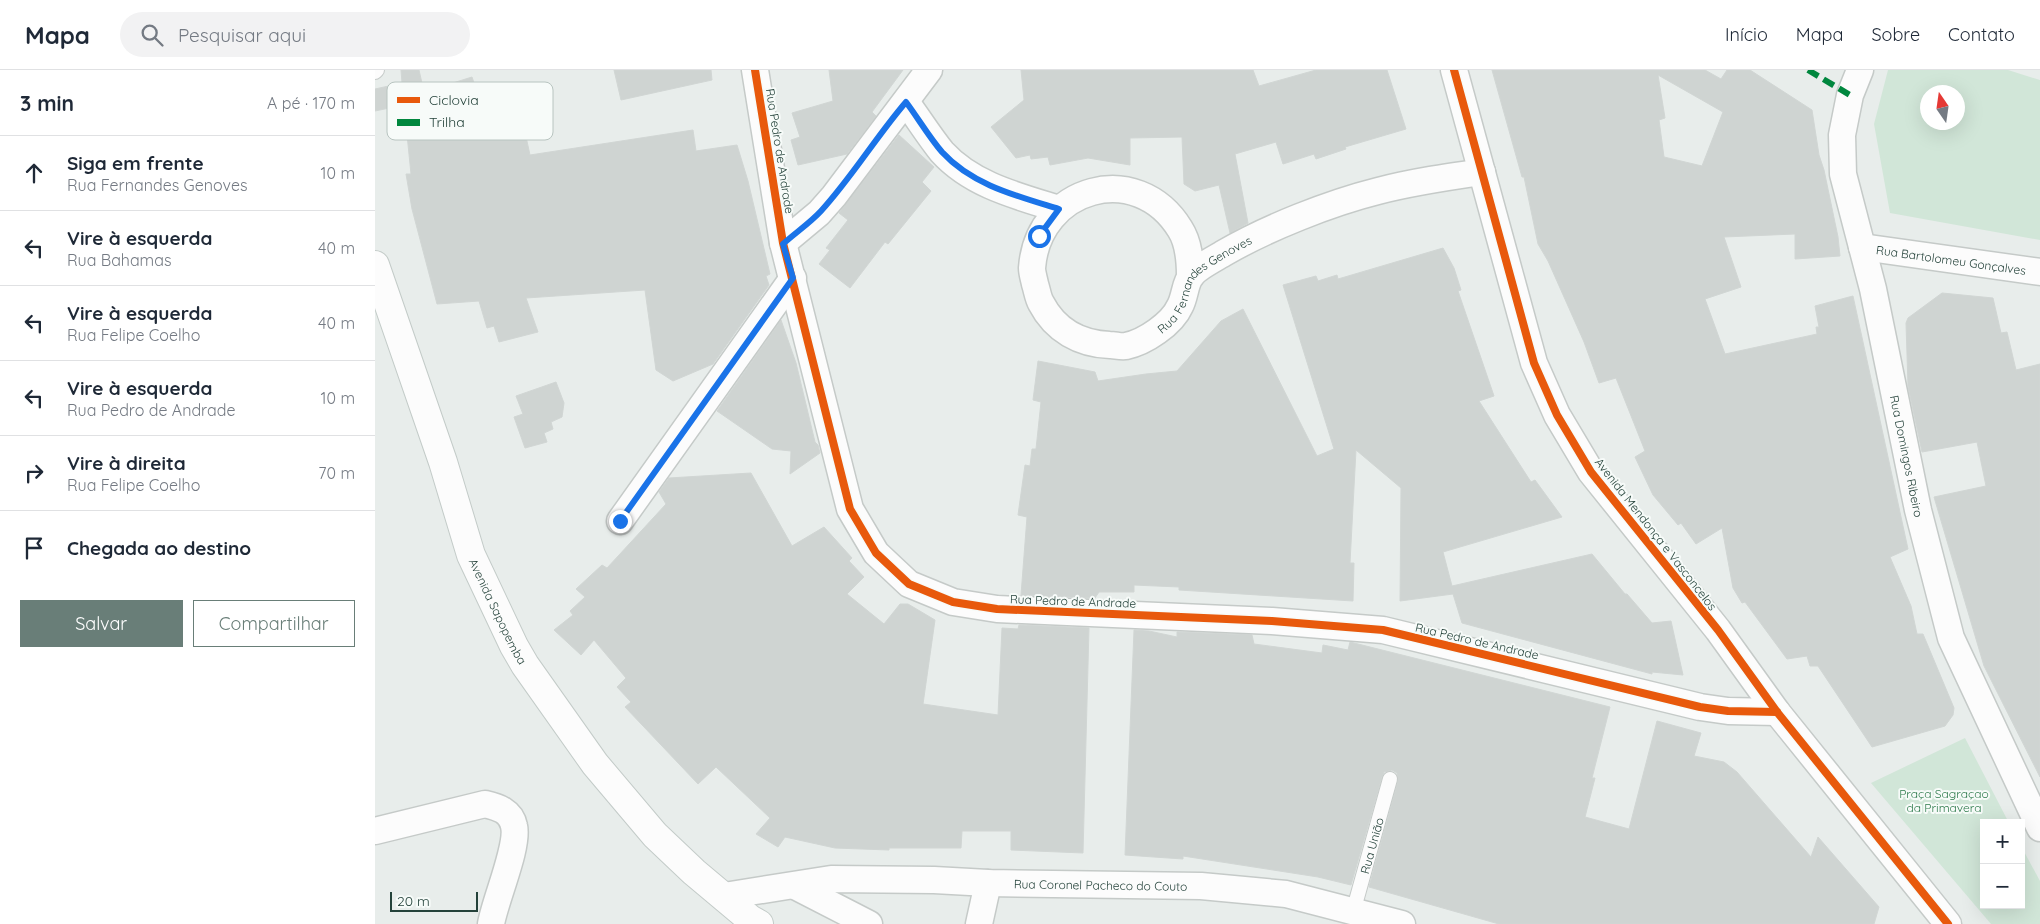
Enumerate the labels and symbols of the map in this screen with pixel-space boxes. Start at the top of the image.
legend [387,82,553,140]
north arrow [1920,85,1965,130]
street label: Rua Pedro de Andrade [763,87,797,215]
text: Ciclovia [429,91,479,109]
text: Trilha [429,113,465,131]
route start [1028,225,1051,248]
street label: Rua Fernandes Genoves [1154,232,1254,336]
street label: Rua Bartolomeu Gonçalves [1875,242,2027,278]
street label: Rua Domingos Ribeiro [1887,394,1927,519]
street label: Avenida Mendonça e Vasconcelos [1592,455,1720,614]
route end [609,510,632,533]
street label: Avenida Sapopemba [466,556,530,667]
street label: Rua Pedro de Andrade [1010,591,1137,611]
street label: Rua Pedro de Andrade [1414,619,1540,663]
park label: Praça Sagraçao da Primavera [1899,786,1989,815]
street label: Rua União [1357,816,1386,875]
street label: Rua Coronel Pacheco do Couto [1014,876,1188,893]
scale bar [390,889,477,912]

